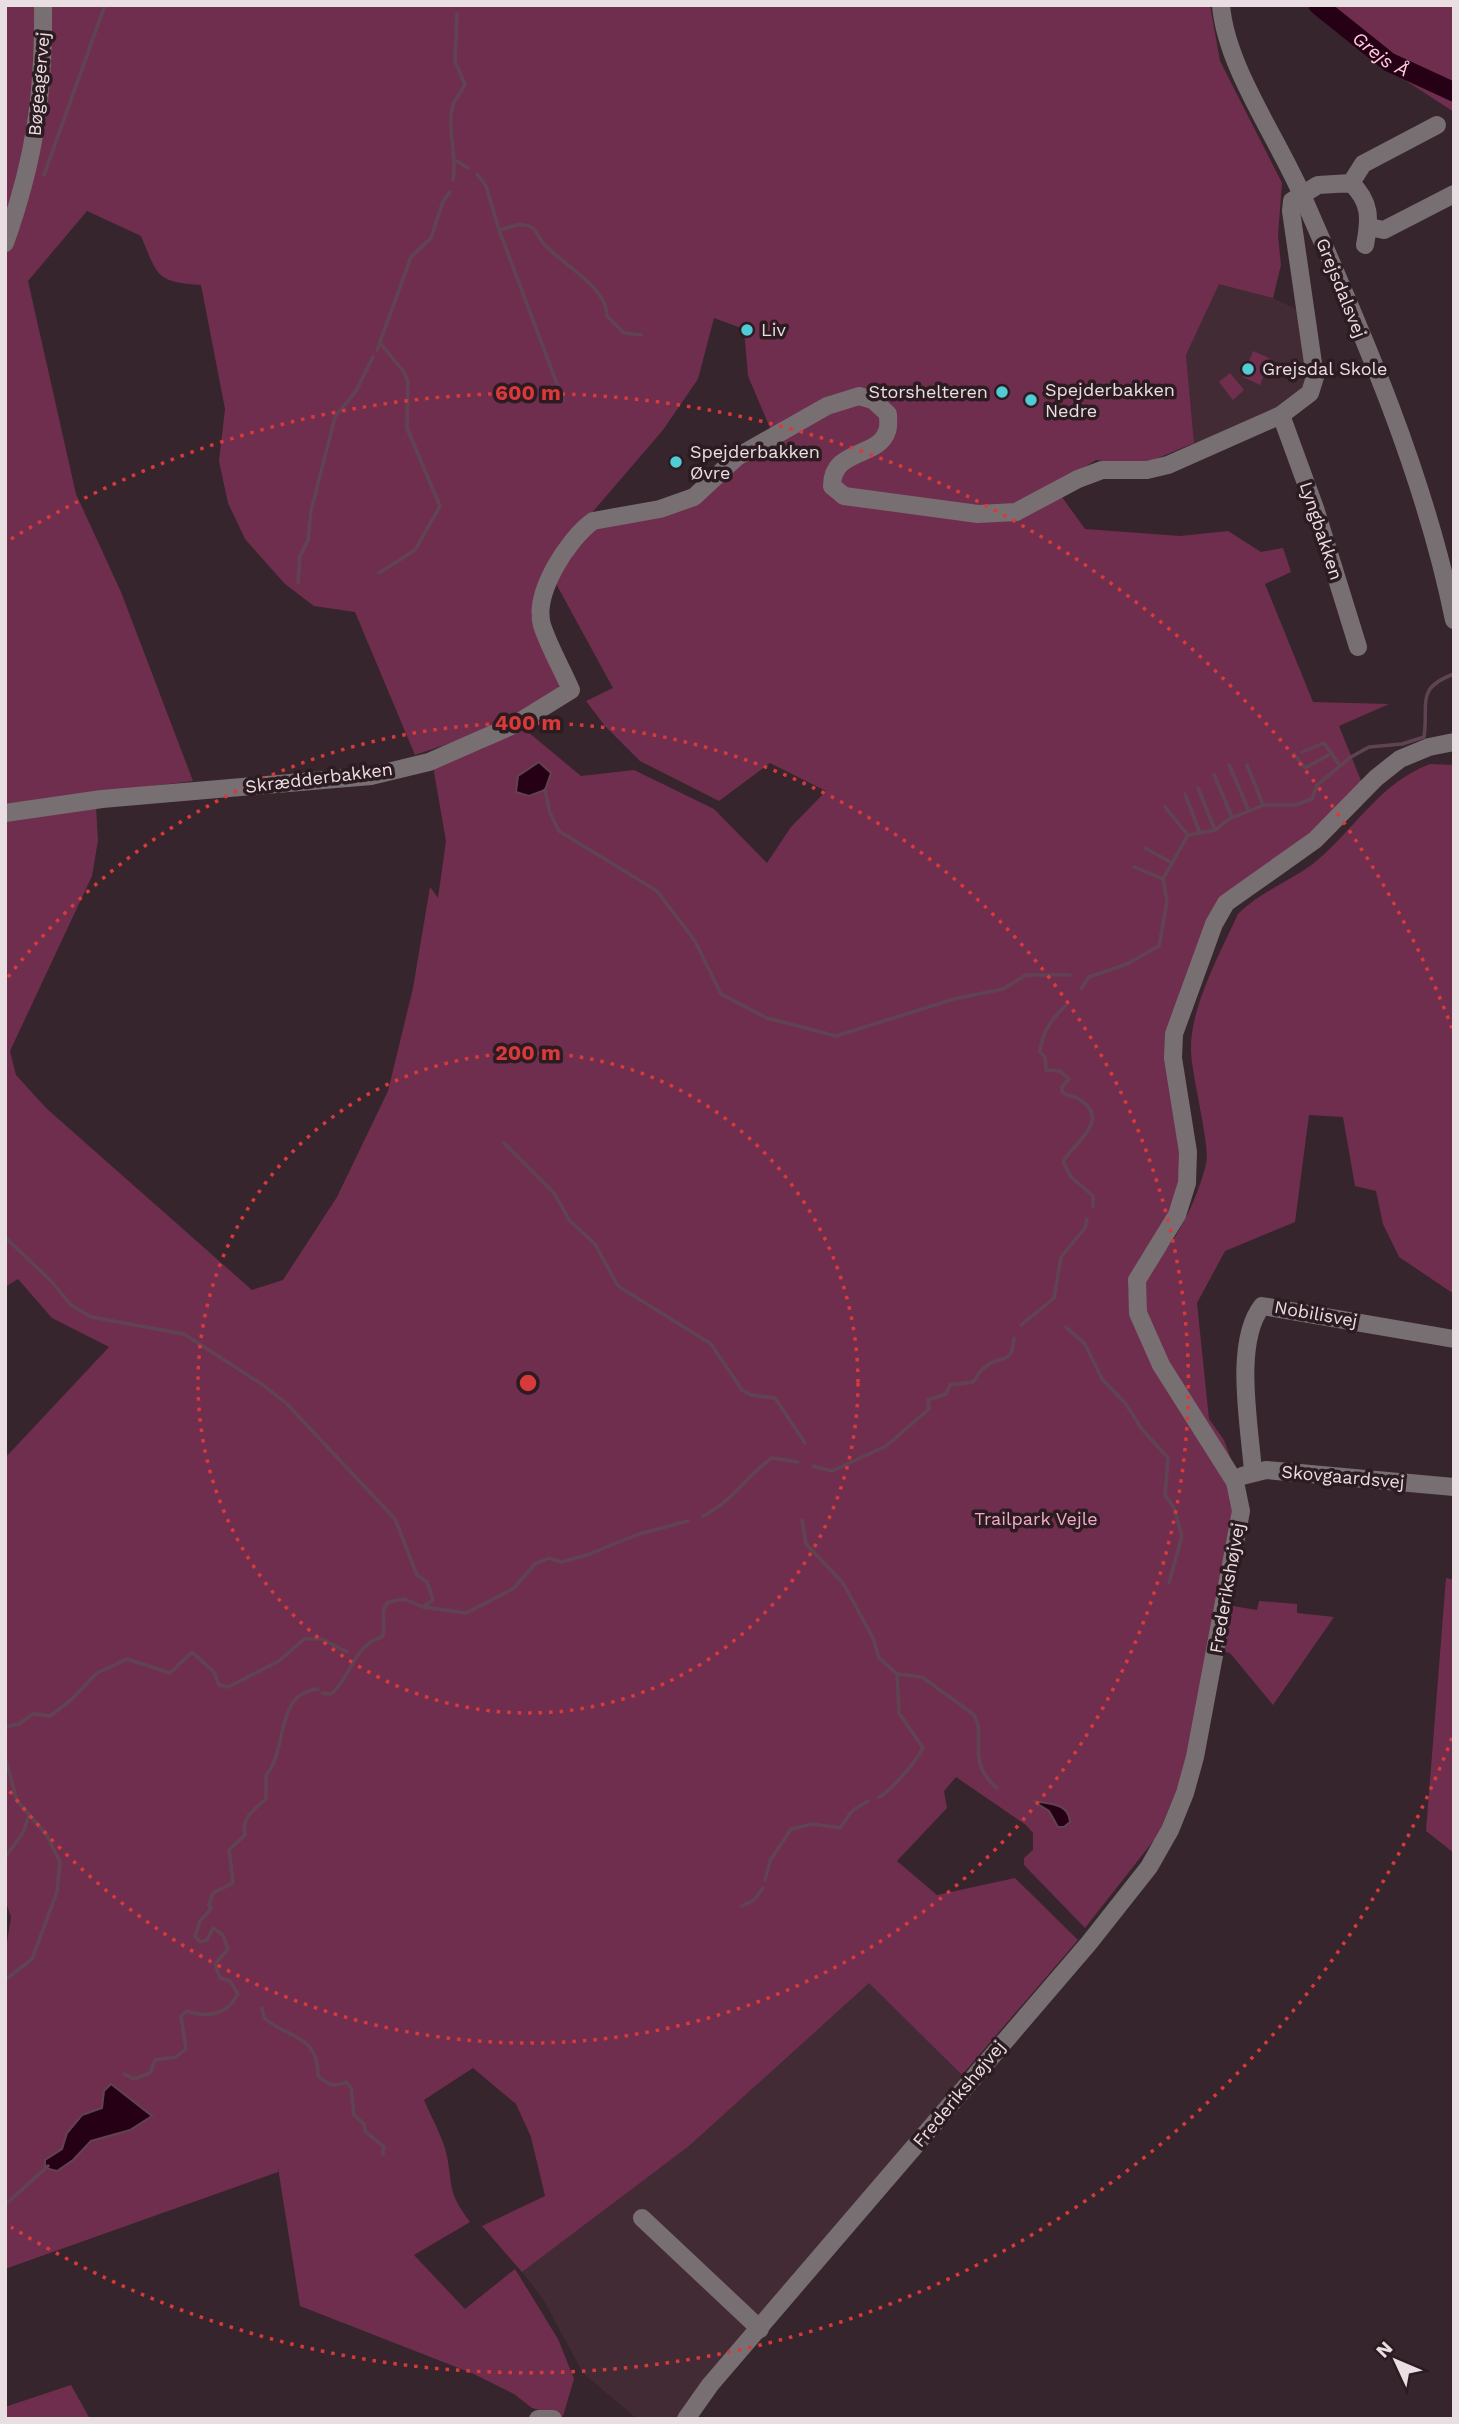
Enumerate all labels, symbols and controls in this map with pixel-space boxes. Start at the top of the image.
water label: Grejs Å [1348,27,1413,82]
street label: Bøgeagervej [23,31,54,137]
street label: Grejsdalsvej [1312,235,1371,341]
place label: Liv [761,319,787,340]
marker: Liv [739,322,755,338]
place label: Grejsdal Skole [1262,358,1387,379]
marker: Grejsdal Skole [1240,361,1256,377]
place label: Spejderbakken Nedre [1045,379,1175,421]
text: 600 m [495,380,561,405]
place label: Storshelteren [868,381,988,402]
marker: Storshelteren [994,384,1010,400]
marker: Spejderbakken Nedre [1023,392,1039,408]
place label: Spejderbakken Øvre [690,441,820,483]
marker: Spejderbakken Øvre [668,454,684,470]
street label: Lyngbakken [1296,479,1347,583]
text: 400 m [495,710,561,735]
street label: Skrædderbakken [244,758,394,797]
text: 200 m [495,1040,561,1065]
street label: Nobilisvej [1273,1296,1359,1331]
centre of rings [516,1371,540,1395]
street label: Skovgaardsvej [1281,1461,1406,1492]
park label: Trailpark Vejle [974,1508,1098,1529]
street label: Frederikshøjvej [1205,1521,1248,1655]
street label: Frederikshøjvej [908,2036,1009,2151]
north arrow [1361,2326,1431,2396]
text: N [1371,2336,1397,2363]

